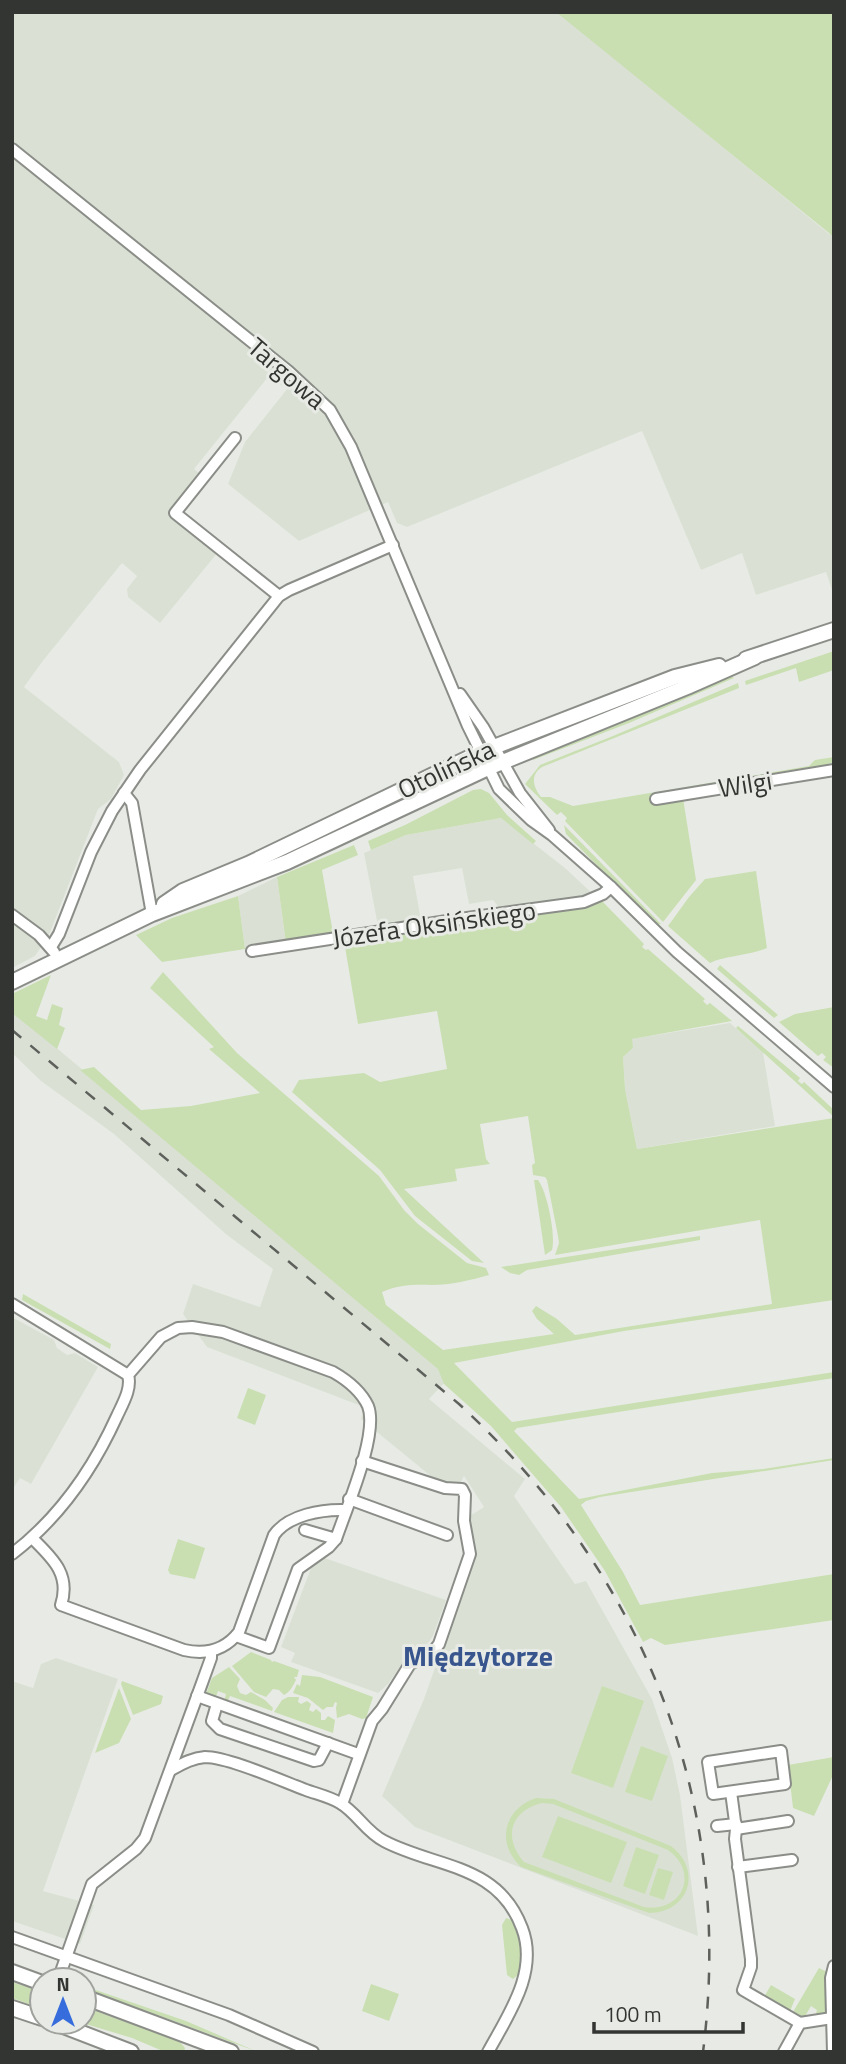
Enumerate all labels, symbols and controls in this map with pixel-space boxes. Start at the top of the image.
street label: Targowa [239,328,335,418]
street label: Otolińska [391,730,501,808]
street label: Wilgi [715,761,775,807]
street label: Józefa Oksińskiego [330,890,538,958]
district label: Międzytorze [403,1634,553,1677]
north arrow [28,1966,98,2036]
text: N [56,1969,70,1998]
scale bar [594,1990,743,2034]
text: 100 m [604,1998,661,2030]

